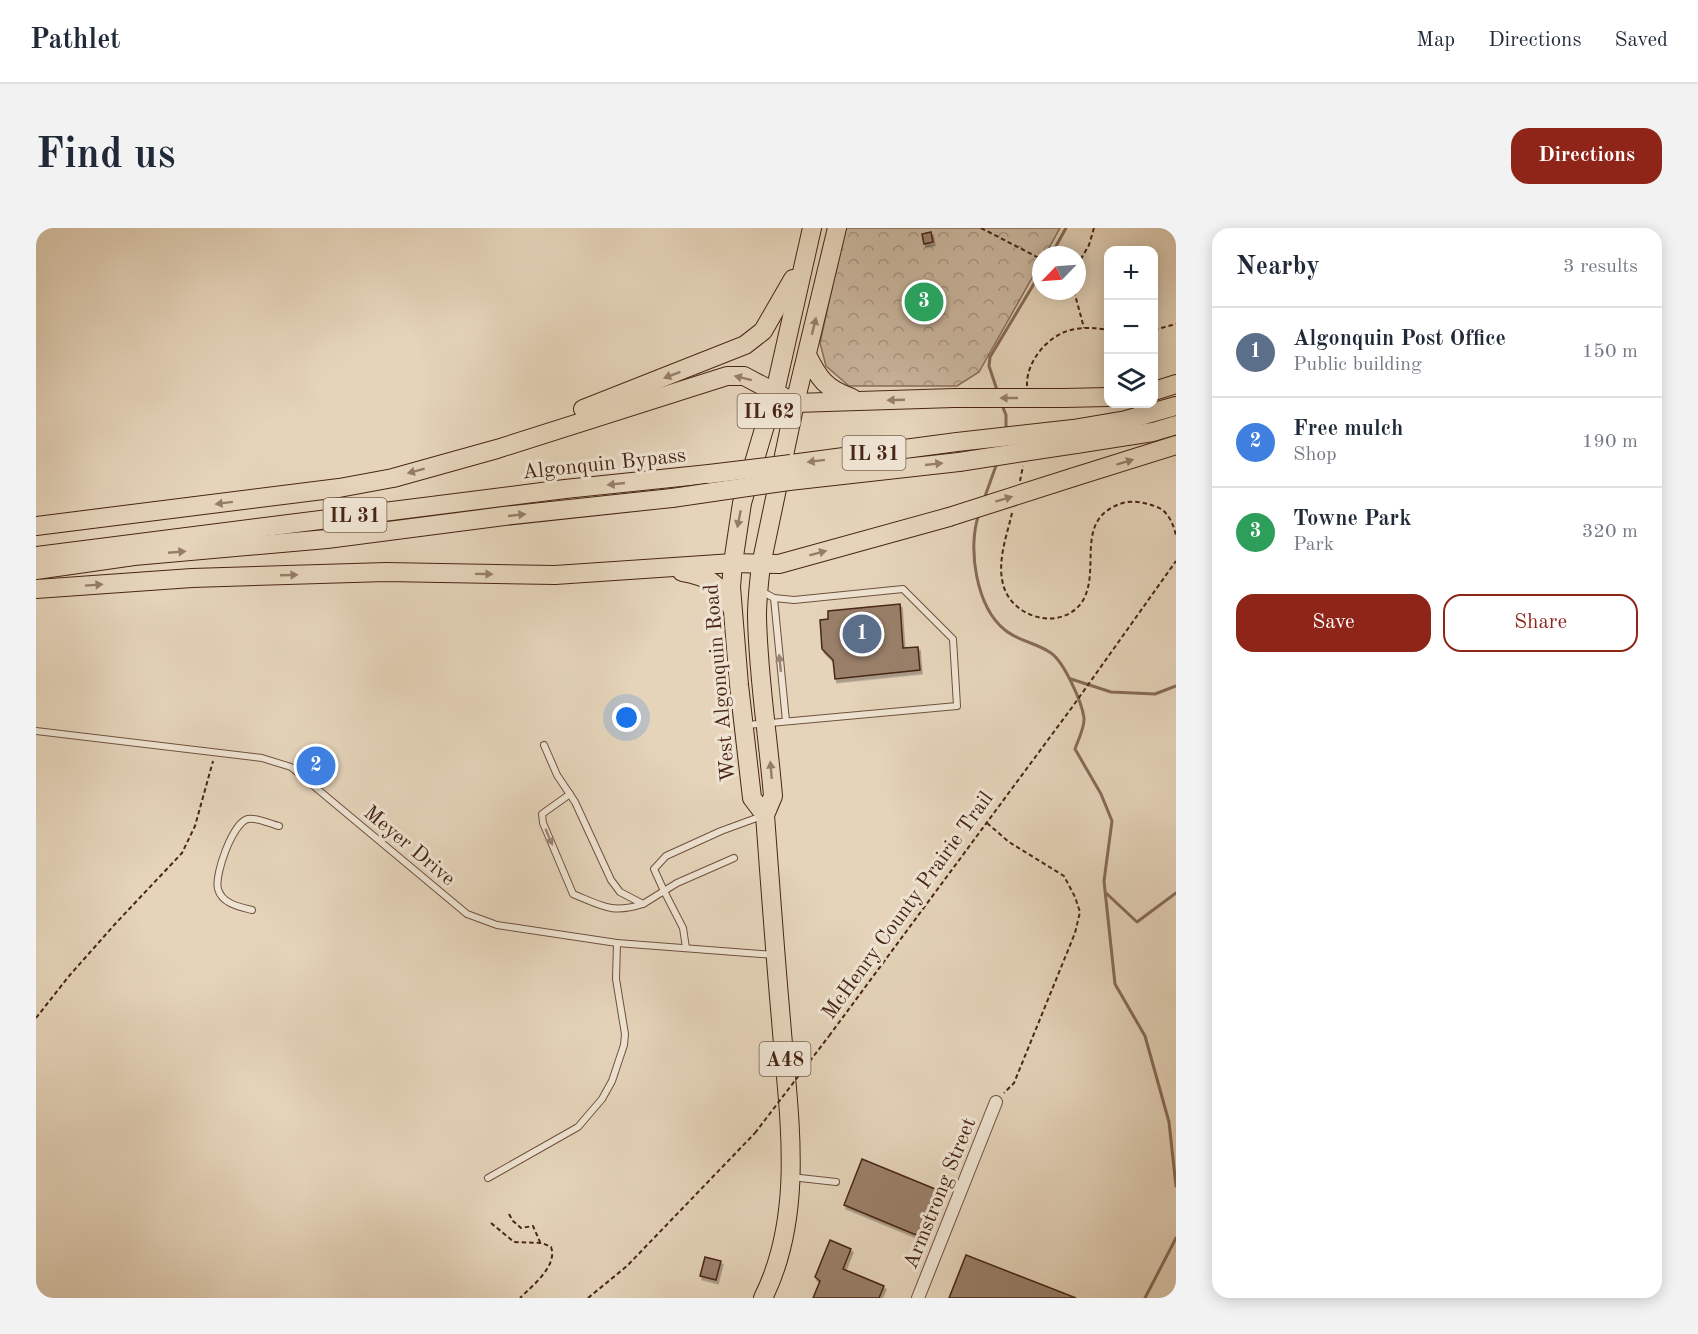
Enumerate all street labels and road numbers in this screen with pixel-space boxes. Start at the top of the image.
road number: IL 62 [738,394,800,428]
road number: IL 31 [842,436,906,470]
street label: Algonquin Bypass [521,445,687,484]
road number: IL 31 [324,498,386,532]
street label: West Algonquin Road [701,583,740,783]
street label: McHenry County Prairie Trail [819,788,998,1023]
street label: Meyer Drive [359,802,459,890]
road number: A48 [760,1042,810,1076]
street label: Armstrong Street [900,1115,980,1272]

